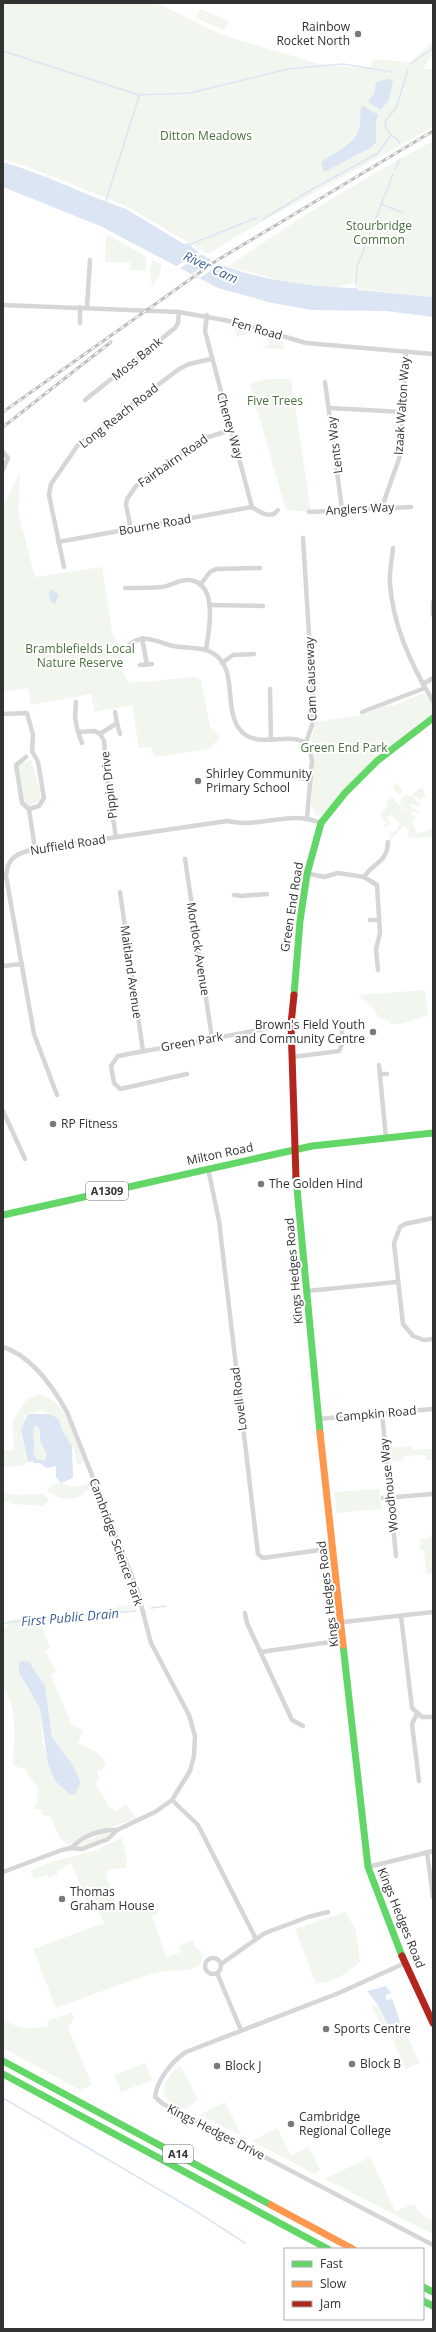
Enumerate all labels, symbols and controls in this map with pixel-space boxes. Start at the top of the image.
place label: Rainbow Rocket North [276,18,351,49]
marker: Rainbow Rocket North [353,29,363,39]
park label: Ditton Meadows [160,127,252,144]
park label: Stourbridge Common [346,217,412,248]
water label: River Cam [181,247,241,287]
street label: Fen Road [230,313,284,344]
street label: Moss Bank [108,332,166,384]
street label: Izaak Walton Way [390,355,413,456]
street label: Long Reach Road [76,379,162,452]
street label: Cheney Way [213,391,248,462]
park label: Five Trees [247,392,303,409]
street label: Lents Way [322,415,346,475]
street label: Fairbairn Road [134,430,211,491]
street label: Anglers Way [325,498,396,519]
street label: Bourne Road [117,510,192,539]
street label: Cam Causeway [300,636,320,722]
park label: Bramblefields Local Nature Reserve [25,640,135,671]
park label: Green End Park [300,739,388,756]
street label: Pippin Drive [96,750,121,820]
place label: Shirley Community Primary School [206,765,313,796]
marker: Shirley Community Primary School [193,776,203,786]
street label: Nuffield Road [29,830,107,859]
street label: Green End Road [276,861,307,953]
street label: Mortlock Avenue [183,901,214,997]
street label: Maitland Avenue [117,924,146,1020]
place label: Brown's Field Youth and Community Centre [235,1016,365,1047]
marker: Brown's Field Youth and Community Centre [368,1027,378,1037]
street label: Green Park [160,1028,225,1055]
place label: RP Fitness [61,1115,118,1132]
marker: RP Fitness [48,1119,58,1129]
street label: Milton Road [185,1138,255,1169]
place label: The Golden Hind [269,1175,363,1192]
marker: The Golden Hind [256,1179,266,1189]
road number: A1309 [86,1182,128,1200]
street label: Kings Hedges Road [280,1217,307,1325]
street label: Lovell Road [226,1366,251,1432]
street label: Campkin Road [335,1401,417,1426]
street label: Woodhouse Way [375,1436,402,1533]
street label: Cambridge Science Park [85,1476,148,1609]
street label: Kings Hedges Road [313,1540,342,1648]
water label: First Public Drain [20,1604,120,1630]
street label: Kings Hedges Road [374,1865,429,1970]
place label: Thomas Graham House [70,1883,155,1914]
marker: Thomas Graham House [57,1894,67,1904]
place label: Sports Centre [334,2020,411,2037]
marker: Sports Centre [321,2024,331,2034]
place label: Block B [360,2055,401,2072]
place label: Block J [225,2057,261,2074]
marker: Block B [347,2059,357,2069]
marker: Block J [212,2061,222,2071]
street label: Kings Hedges Drive [164,2100,268,2164]
place label: Cambridge Regional College [299,2108,391,2139]
marker: Cambridge Regional College [286,2119,296,2129]
road number: A14 [163,2145,193,2163]
legend [284,2248,424,2320]
text: Fast [320,2255,343,2272]
text: Slow [320,2275,347,2292]
text: Jam [319,2295,341,2312]

